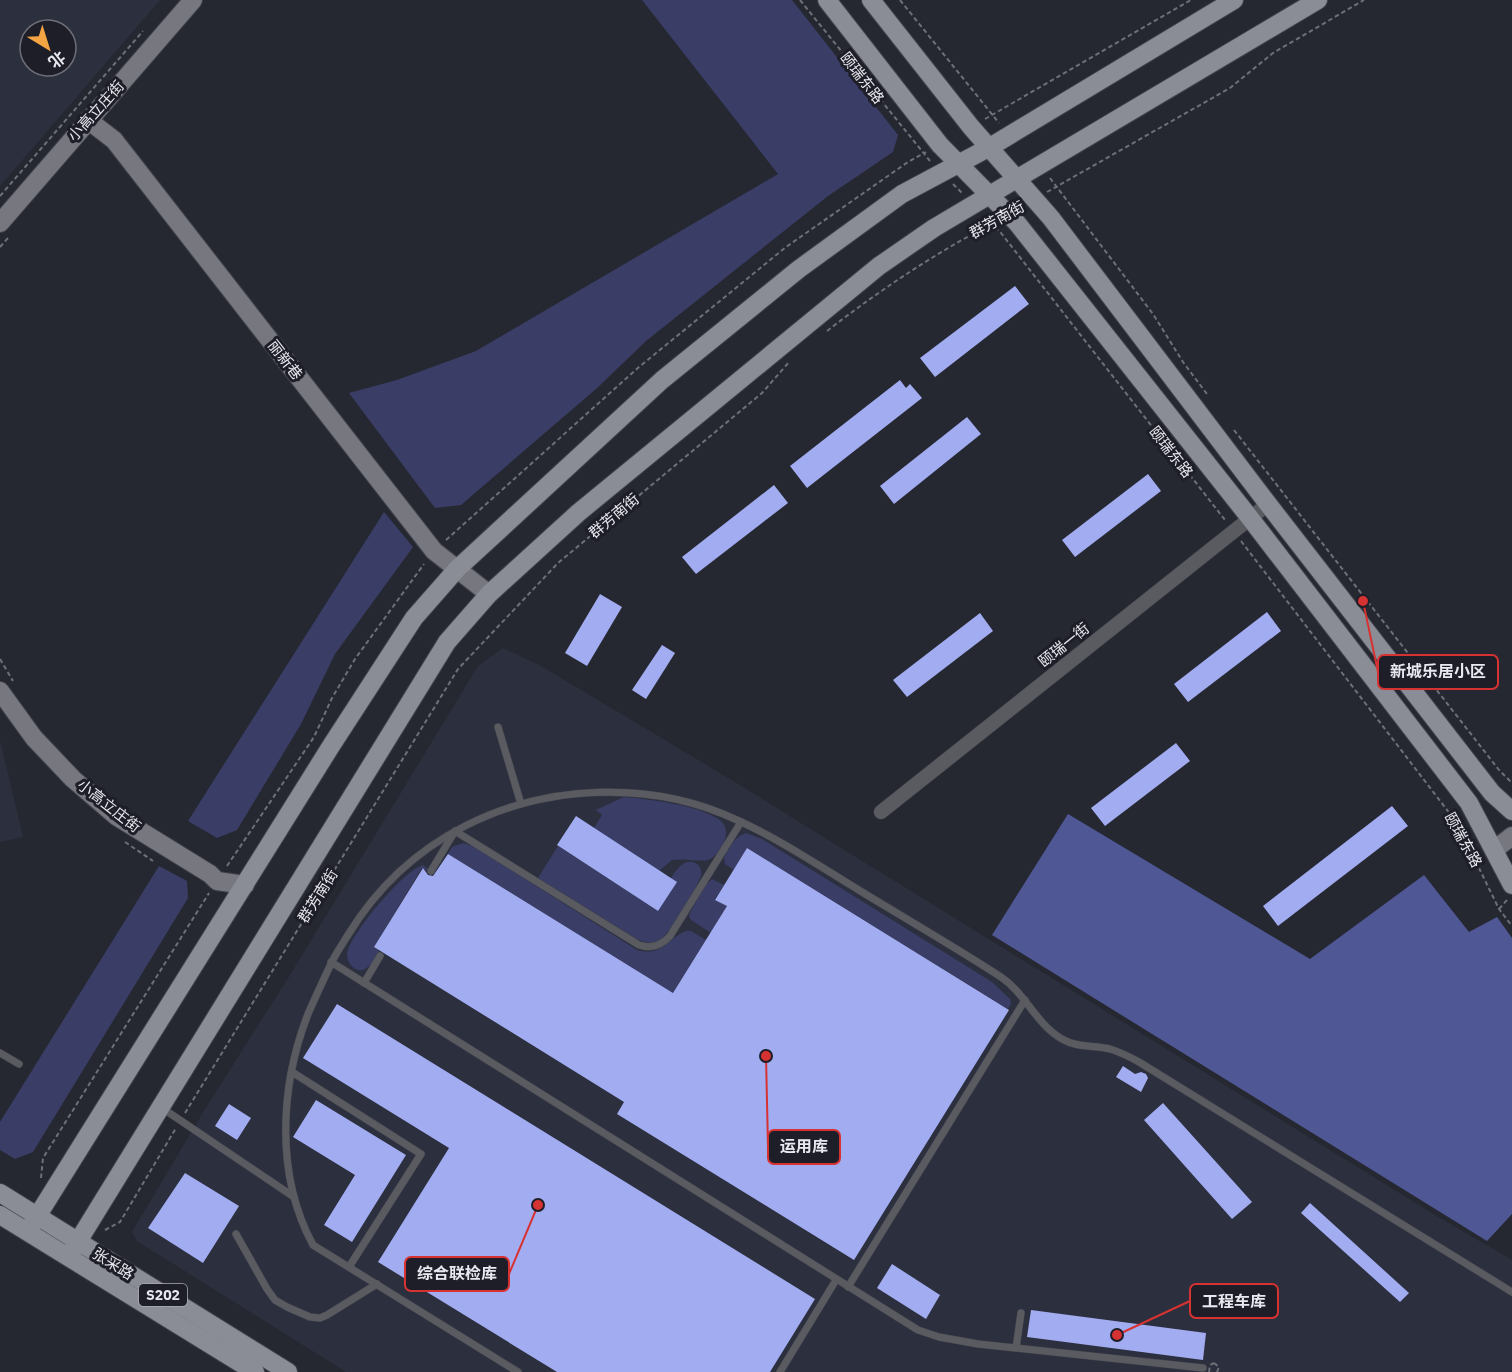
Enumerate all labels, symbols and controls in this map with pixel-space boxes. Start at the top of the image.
north arrow [18,18,78,78]
text: 北 [45,47,70,73]
street label: 颐瑞东路 [836,48,888,107]
street label: 小高立庄街 [63,76,128,145]
street label: 群芳南街 [966,197,1028,242]
street label: 丽新巷 [264,336,307,383]
street label: 颐瑞东路 [1145,422,1197,481]
street label: 群芳南街 [585,489,643,542]
street label: 颐瑞一街 [1034,618,1093,671]
callout: 新城乐居小区 [1378,655,1498,689]
text: 新城乐居小区 [1390,661,1486,681]
street label: 小高立庄街 [74,775,145,836]
street label: 颐瑞东路 [1441,809,1486,871]
street label: 群芳南街 [294,865,342,926]
callout: 运用库 [768,1130,840,1164]
text: 运用库 [780,1136,828,1156]
street label: 张采路 [89,1244,137,1284]
callout: 综合联检库 [405,1257,509,1291]
text: 综合联检库 [417,1263,497,1283]
road number: S202 [139,1284,187,1306]
callout: 工程车库 [1190,1284,1278,1318]
text: 工程车库 [1202,1291,1266,1311]

